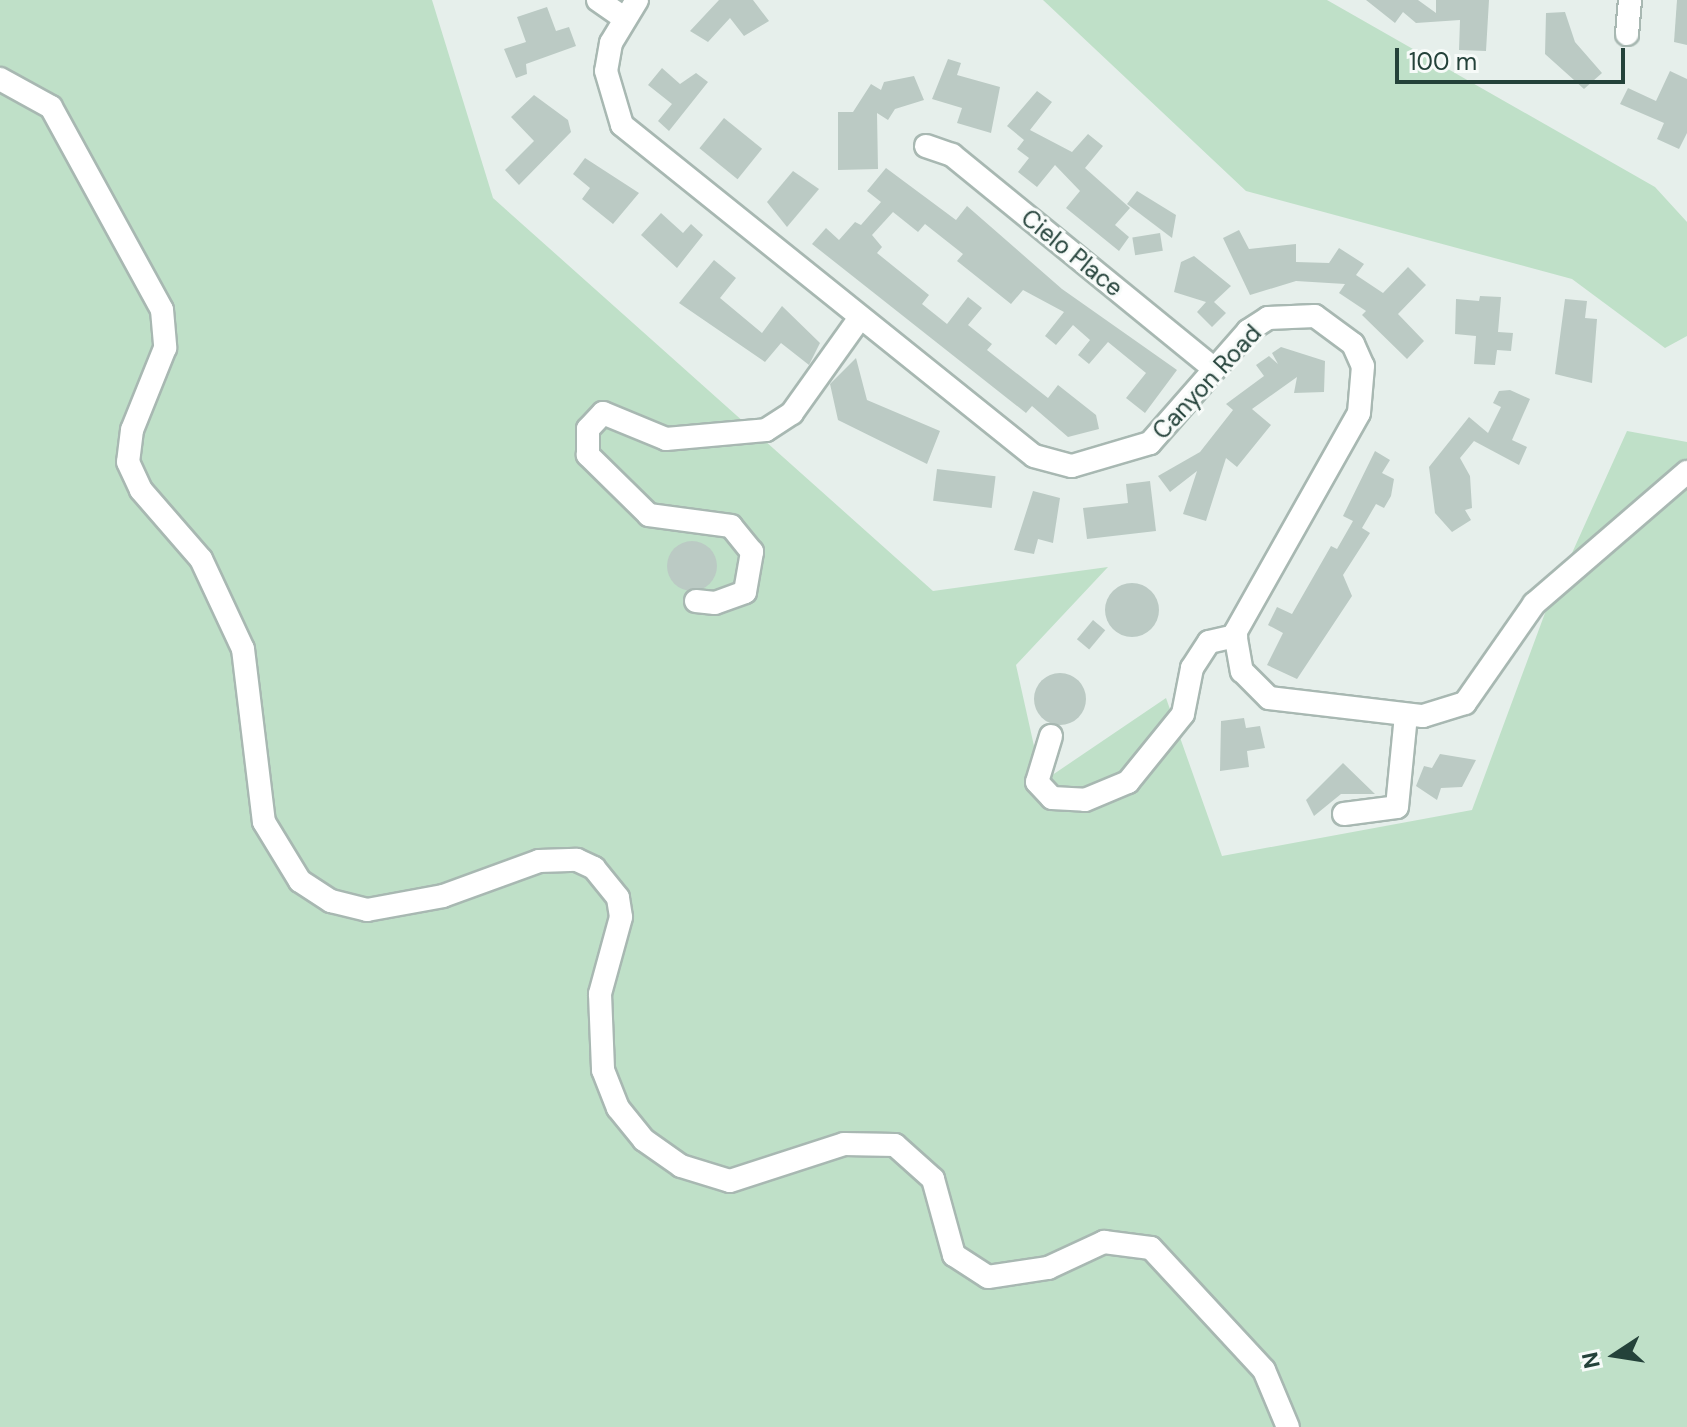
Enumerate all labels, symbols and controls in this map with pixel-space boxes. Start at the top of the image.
scale bar [1399,32,1629,82]
text: 100 m [1409,46,1477,77]
street label: Cielo Place [1015,203,1129,303]
street label: Canyon Road [1147,319,1267,445]
north arrow [1575,1315,1655,1395]
text: N [1575,1349,1607,1371]

